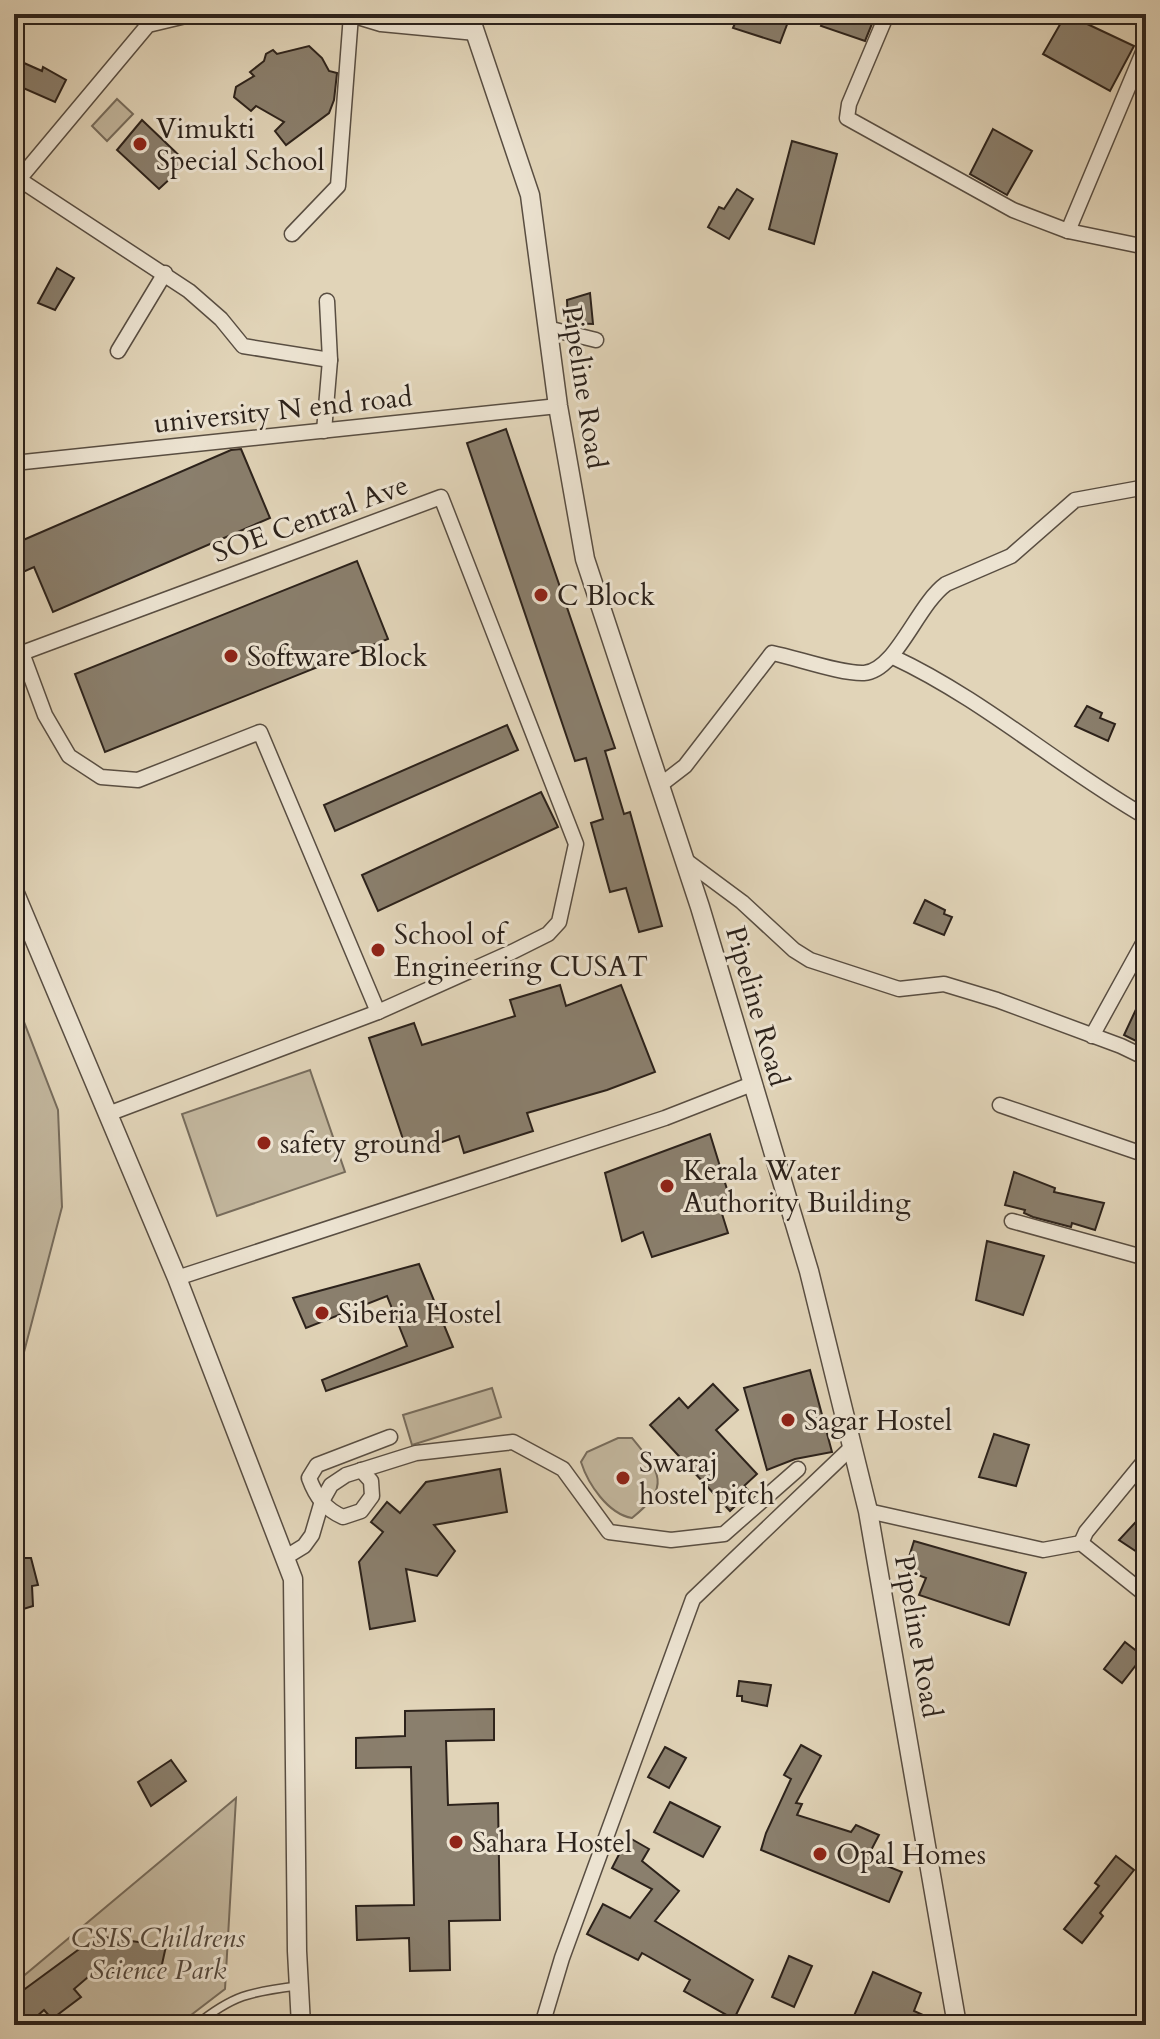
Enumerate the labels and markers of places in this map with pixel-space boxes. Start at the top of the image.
place label: Vimukti Special School [156,110,325,180]
marker: Vimukti Special School [131,135,149,153]
place label: C Block [557,577,655,615]
marker: C Block [532,586,550,604]
place label: Software Block [247,638,428,676]
marker: Software Block [222,647,240,665]
place label: School of Engineering CUSAT [394,916,648,986]
marker: School of Engineering CUSAT [369,941,387,959]
place label: safety ground [280,1125,441,1163]
marker: safety ground [255,1134,273,1152]
place label: Kerala Water Authority Building [683,1152,911,1222]
marker: Kerala Water Authority Building [658,1177,676,1195]
place label: Siberia Hostel [338,1295,502,1333]
marker: Siberia Hostel [313,1304,331,1322]
place label: Sagar Hostel [804,1402,952,1440]
marker: Sagar Hostel [779,1411,797,1429]
place label: Swaraj hostel pitch [639,1444,775,1514]
marker: Swaraj hostel pitch [614,1469,632,1487]
place label: Sahara Hostel [472,1824,632,1862]
marker: Sahara Hostel [447,1833,465,1851]
place label: Opal Homes [836,1836,986,1874]
marker: Opal Homes [811,1845,829,1863]

